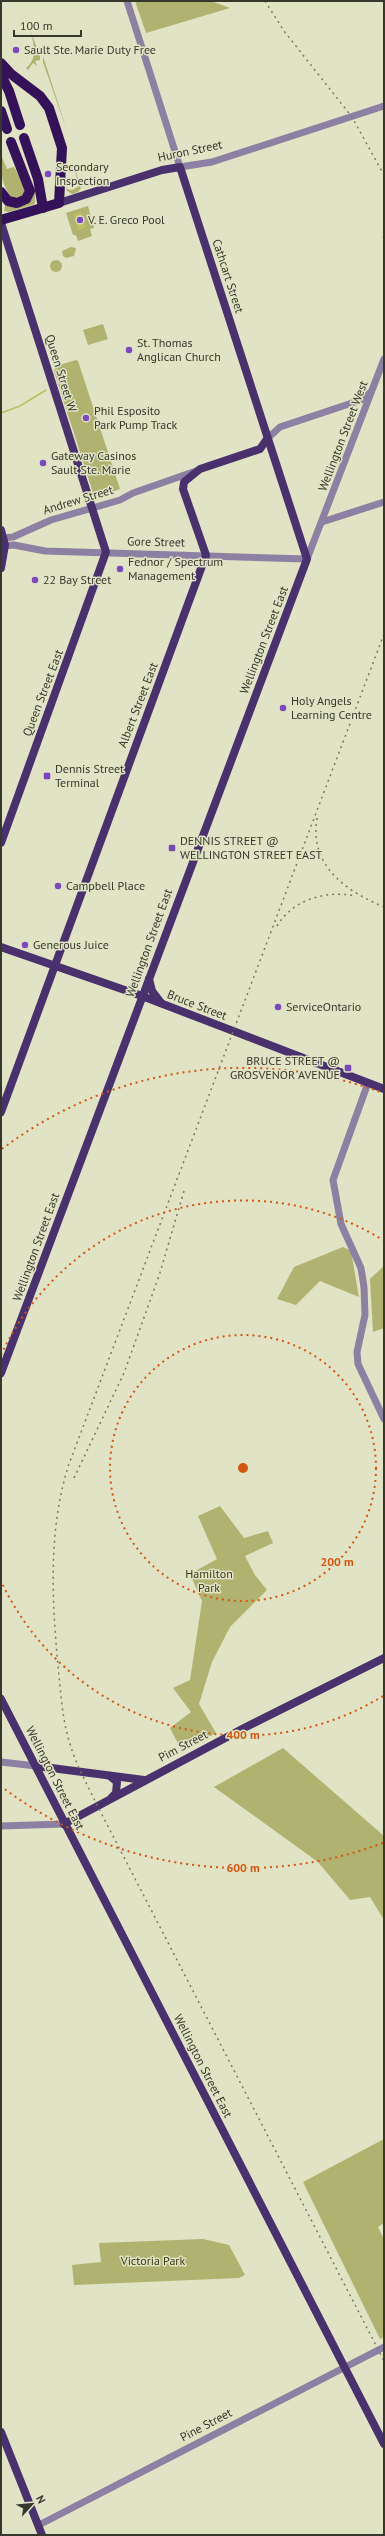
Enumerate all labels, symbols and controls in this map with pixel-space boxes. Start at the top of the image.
scale bar [14,12,81,38]
text: 100 m [20,18,53,33]
place label: Sault Ste. Marie Duty Free [24,42,156,57]
marker: Sault Ste. Marie Duty Free [11,45,21,55]
street label: Huron Street [156,136,223,165]
place label: Secondary Inspection [56,159,109,188]
marker: Secondary Inspection [43,169,53,179]
place label: V. E. Greco Pool [87,212,165,227]
marker: V. E. Greco Pool [75,215,85,225]
street label: Cathcart Street [209,237,248,315]
street label: Queen Street W [43,332,80,413]
place label: St. Thomas Anglican Church [137,335,221,364]
marker: St. Thomas Anglican Church [124,345,134,355]
street label: Wellington Street West [315,378,371,493]
place label: Phil Esposito Park Pump Track [94,403,178,432]
marker: Phil Esposito Park Pump Track [81,413,91,423]
place label: Gateway Casinos Sault Ste. Marie [51,448,136,477]
marker: Gateway Casinos Sault Ste. Marie [38,458,48,468]
street label: Andrew Street [41,482,115,517]
street label: Gore Street [127,533,185,550]
place label: Fednor / Spectrum Management [128,554,223,583]
marker: Fednor / Spectrum Management [115,564,125,574]
place label: 22 Bay Street [43,572,111,587]
marker: 22 Bay Street [30,575,40,585]
street label: Wellington Street East [236,584,291,696]
street label: Queen Street East [19,647,66,738]
street label: Albert Street East [114,660,161,750]
place label: Holy Angels Learning Centre [291,693,372,722]
marker: Holy Angels Learning Centre [278,703,288,713]
place label: Dennis Street Terminal [55,761,124,790]
marker: Dennis Street Terminal [42,771,52,781]
place label: DENNIS STREET @ WELLINGTON STREET EAST [180,833,323,862]
marker: DENNIS STREET @ WELLINGTON STREET EAST [167,843,177,853]
place label: Campbell Place [66,878,145,893]
marker: Campbell Place [53,881,63,891]
street label: Wellington Street East [122,887,175,999]
place label: Generous Juice [33,937,109,952]
marker: Generous Juice [20,940,30,950]
street label: Bruce Street [165,986,229,1023]
place label: ServiceOntario [286,999,361,1014]
marker: ServiceOntario [273,1002,283,1012]
place label: BRUCE STREET @ GROSVENOR AVENUE [230,1053,340,1082]
marker: BRUCE STREET @ GROSVENOR AVENUE [343,1063,353,1073]
street label: Wellington Street East [9,1191,62,1303]
centre of rings [236,1461,250,1475]
text: 200 m [320,1554,354,1569]
park label: Hamilton Park [185,1566,233,1595]
street label: Wellington Street East [23,1723,88,1832]
street label: Pim Street [156,1726,210,1765]
text: 400 m [226,1727,260,1742]
text: 600 m [226,1860,260,1875]
street label: Wellington Street East [171,2011,236,2120]
park label: Victoria Park [120,2253,185,2268]
street label: Pine Street [177,2405,234,2444]
north arrow [12,2484,52,2524]
text: N [33,2493,49,2506]

